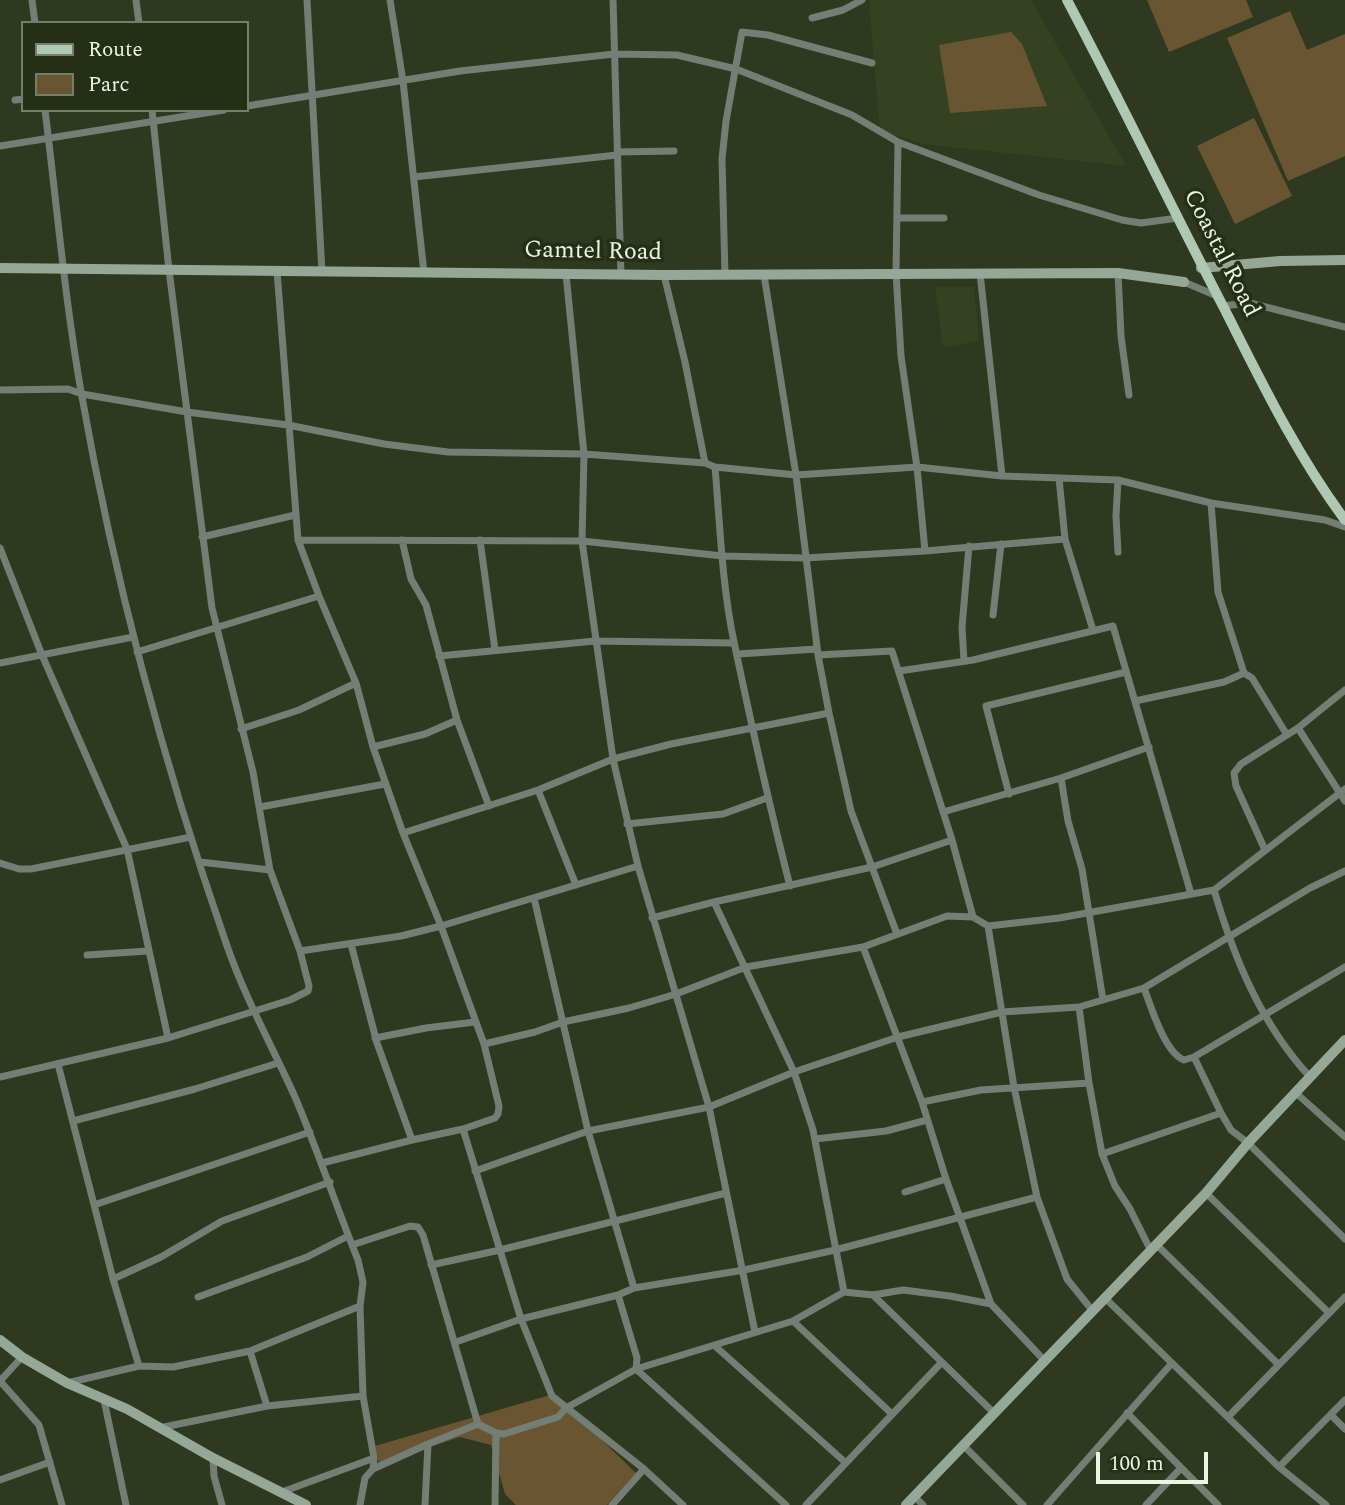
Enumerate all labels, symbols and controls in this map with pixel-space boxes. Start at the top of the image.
legend [21,21,248,112]
text: Route [88,34,143,66]
text: Parc [88,69,130,101]
street label: Coastal Road [1175,185,1265,323]
street label: Gamtel Road [524,237,662,269]
scale bar [1100,1438,1212,1482]
text: 100 m [1109,1448,1164,1480]

